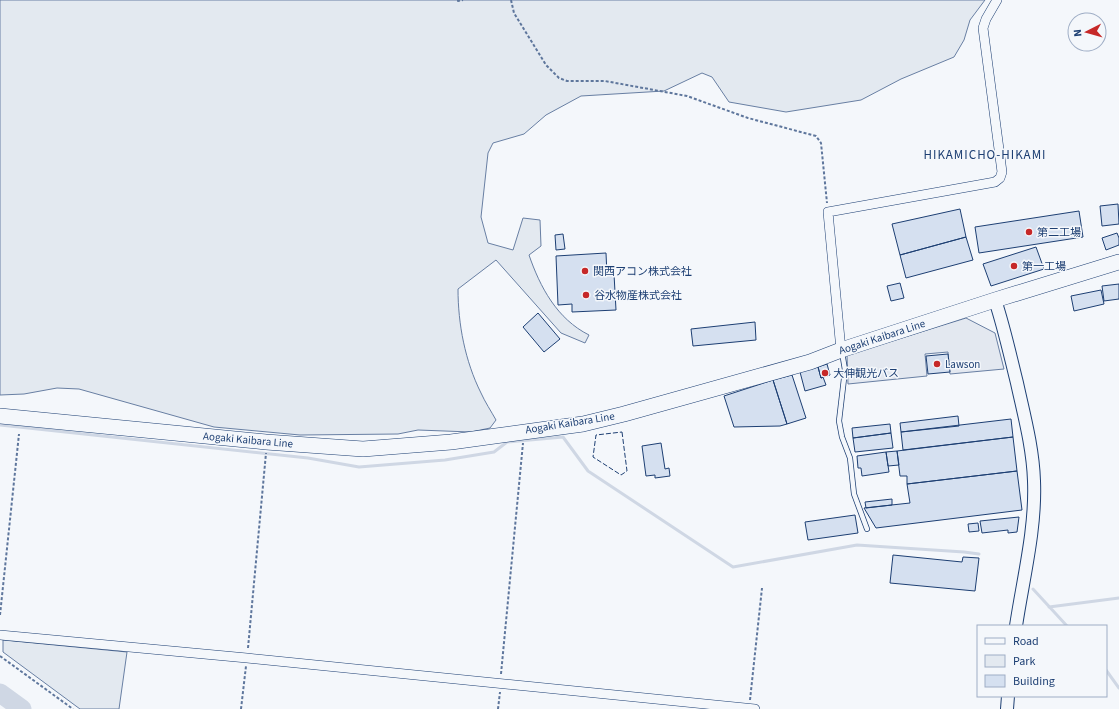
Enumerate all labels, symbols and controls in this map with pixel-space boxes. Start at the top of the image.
north arrow [1067,12,1107,52]
text: N [1070,29,1085,37]
district label: HIKAMICHO-HIKAMI [923,146,1047,164]
place label: 第二工場 [1037,225,1081,240]
marker: 第二工場 [1024,227,1034,237]
place label: 第一工場 [1022,259,1066,274]
marker: 第一工場 [1009,261,1019,271]
place label: 関西アコン株式会社 [593,264,692,279]
marker: 関西アコン株式会社 [580,266,590,276]
place label: 谷水物産株式会社 [594,288,682,303]
marker: 谷水物産株式会社 [581,290,591,300]
street label: Aogaki Kaibara Line [837,316,928,358]
place label: Lawson [945,357,980,372]
marker: Lawson [932,359,942,369]
place label: 大伸観光バス [833,366,899,381]
marker: 大伸観光バス [820,368,830,378]
street label: Aogaki Kaibara Line [524,408,616,437]
street label: Aogaki Kaibara Line [202,429,294,451]
legend [977,625,1107,697]
text: Road [1013,633,1039,650]
text: Park [1013,653,1035,670]
text: Building [1013,673,1055,690]

